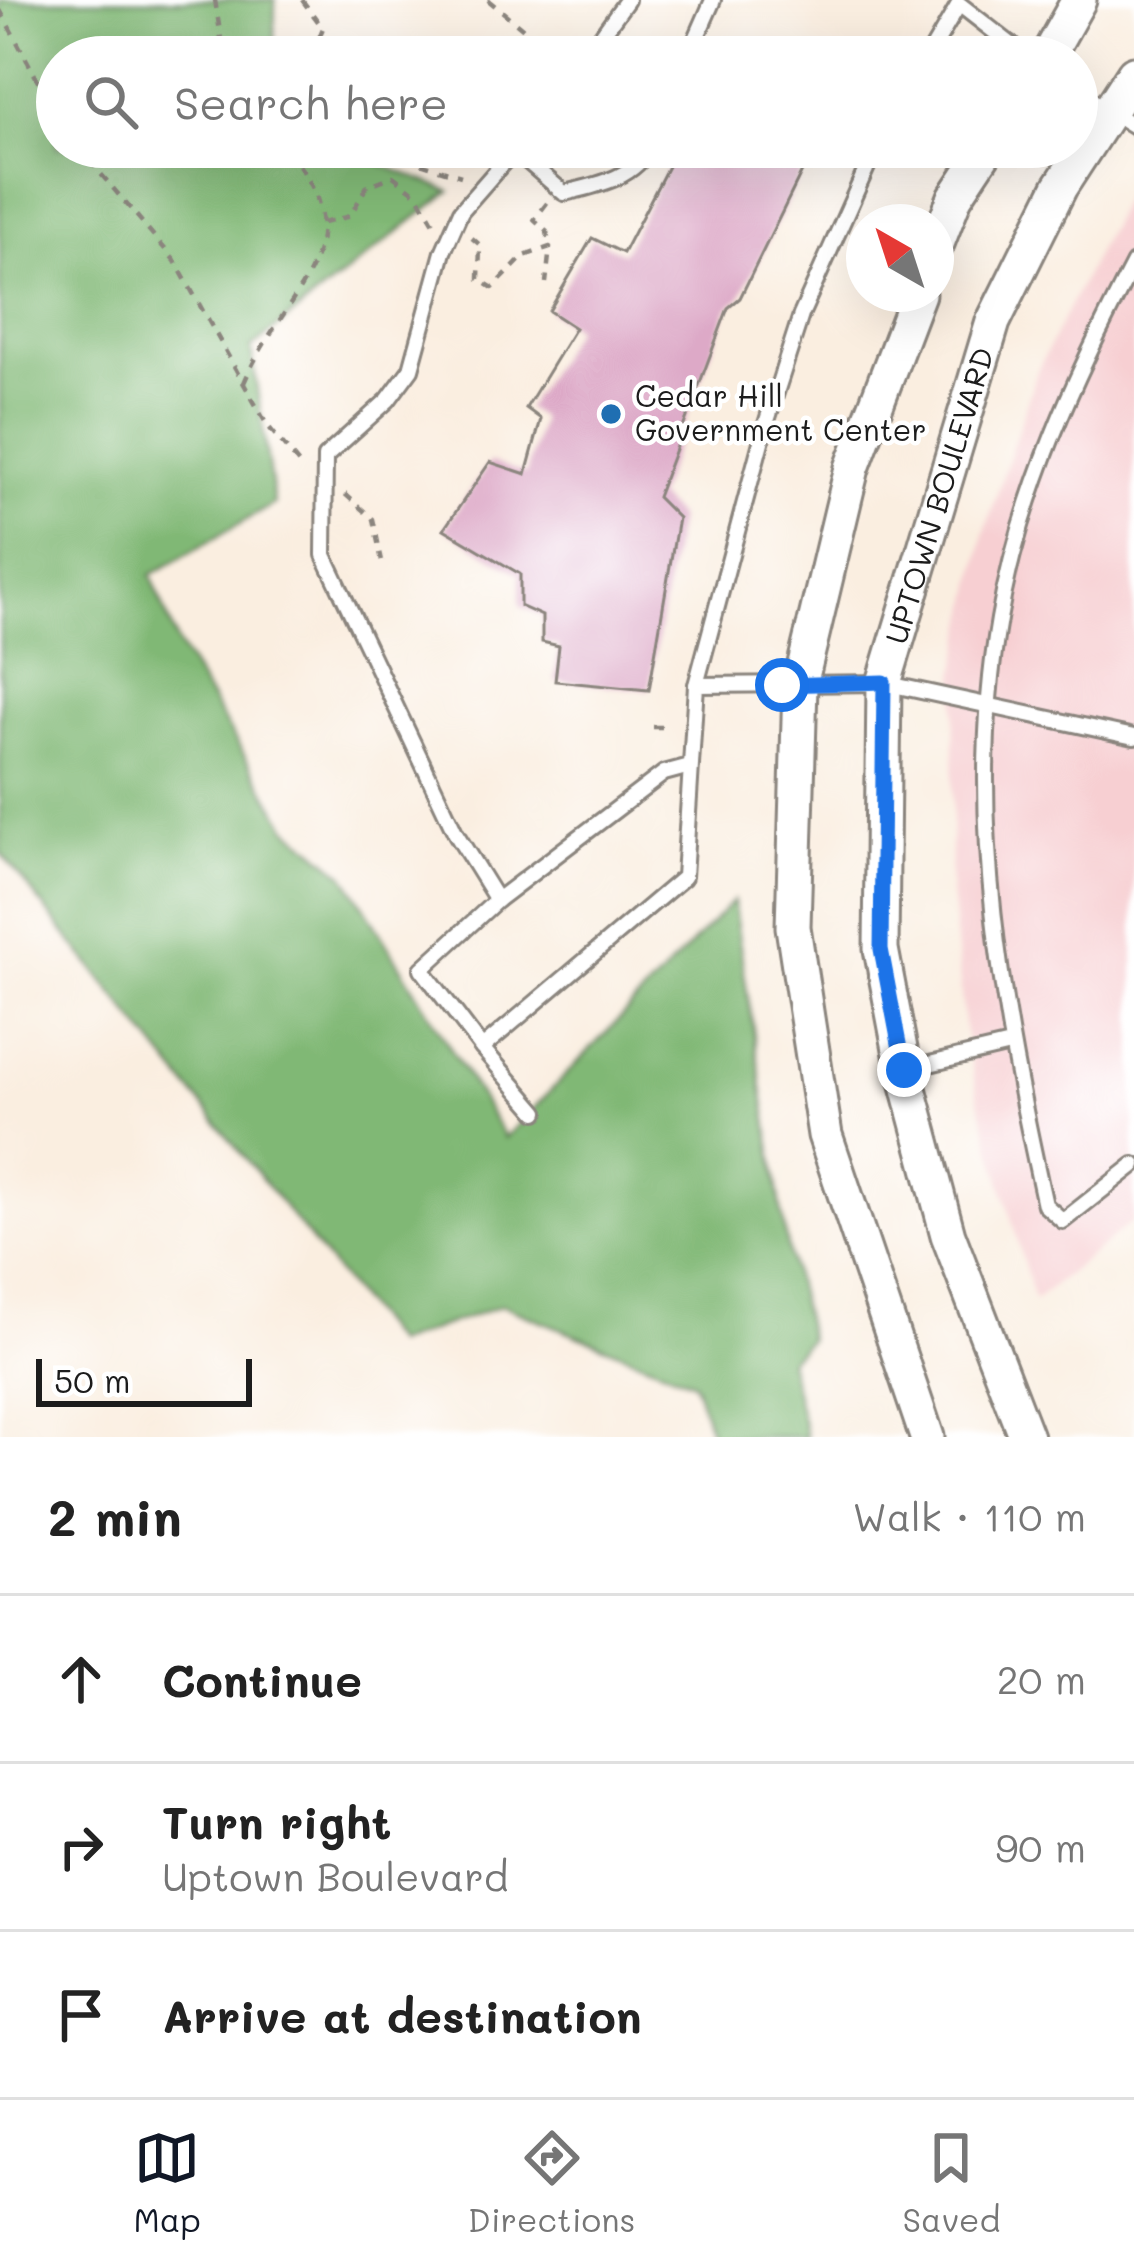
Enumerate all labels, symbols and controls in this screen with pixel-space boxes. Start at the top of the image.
search box [36,36,1098,168]
icon: search [78,69,144,135]
text: Search here [174,73,448,131]
north arrow [846,204,954,312]
street label: UPTOWN BOULEVARD [875,342,1002,648]
place label: Cedar Hill Government Center [635,375,926,449]
marker: Cedar Hill Government Center [598,401,624,427]
route start [755,658,809,712]
route end [877,1043,931,1097]
scale bar [36,1353,252,1406]
text: 50 m [54,1358,130,1401]
text: 2 min [48,1482,182,1549]
text: Walk · 110 m [853,1490,1086,1541]
icon: ahead [48,1646,114,1712]
text: Continue [162,1650,362,1708]
text: 20 m [997,1653,1086,1704]
text: Turn right [162,1792,391,1850]
icon: right [48,1814,114,1880]
text: 90 m [995,1821,1086,1872]
text: Uptown Boulevard [162,1850,509,1901]
icon: arrive [48,1982,114,2048]
text: Arrive at destination [162,1986,642,2044]
tab: Map [134,2125,201,2240]
tab: Directions [468,2125,635,2240]
tab: Saved [903,2125,1000,2240]

